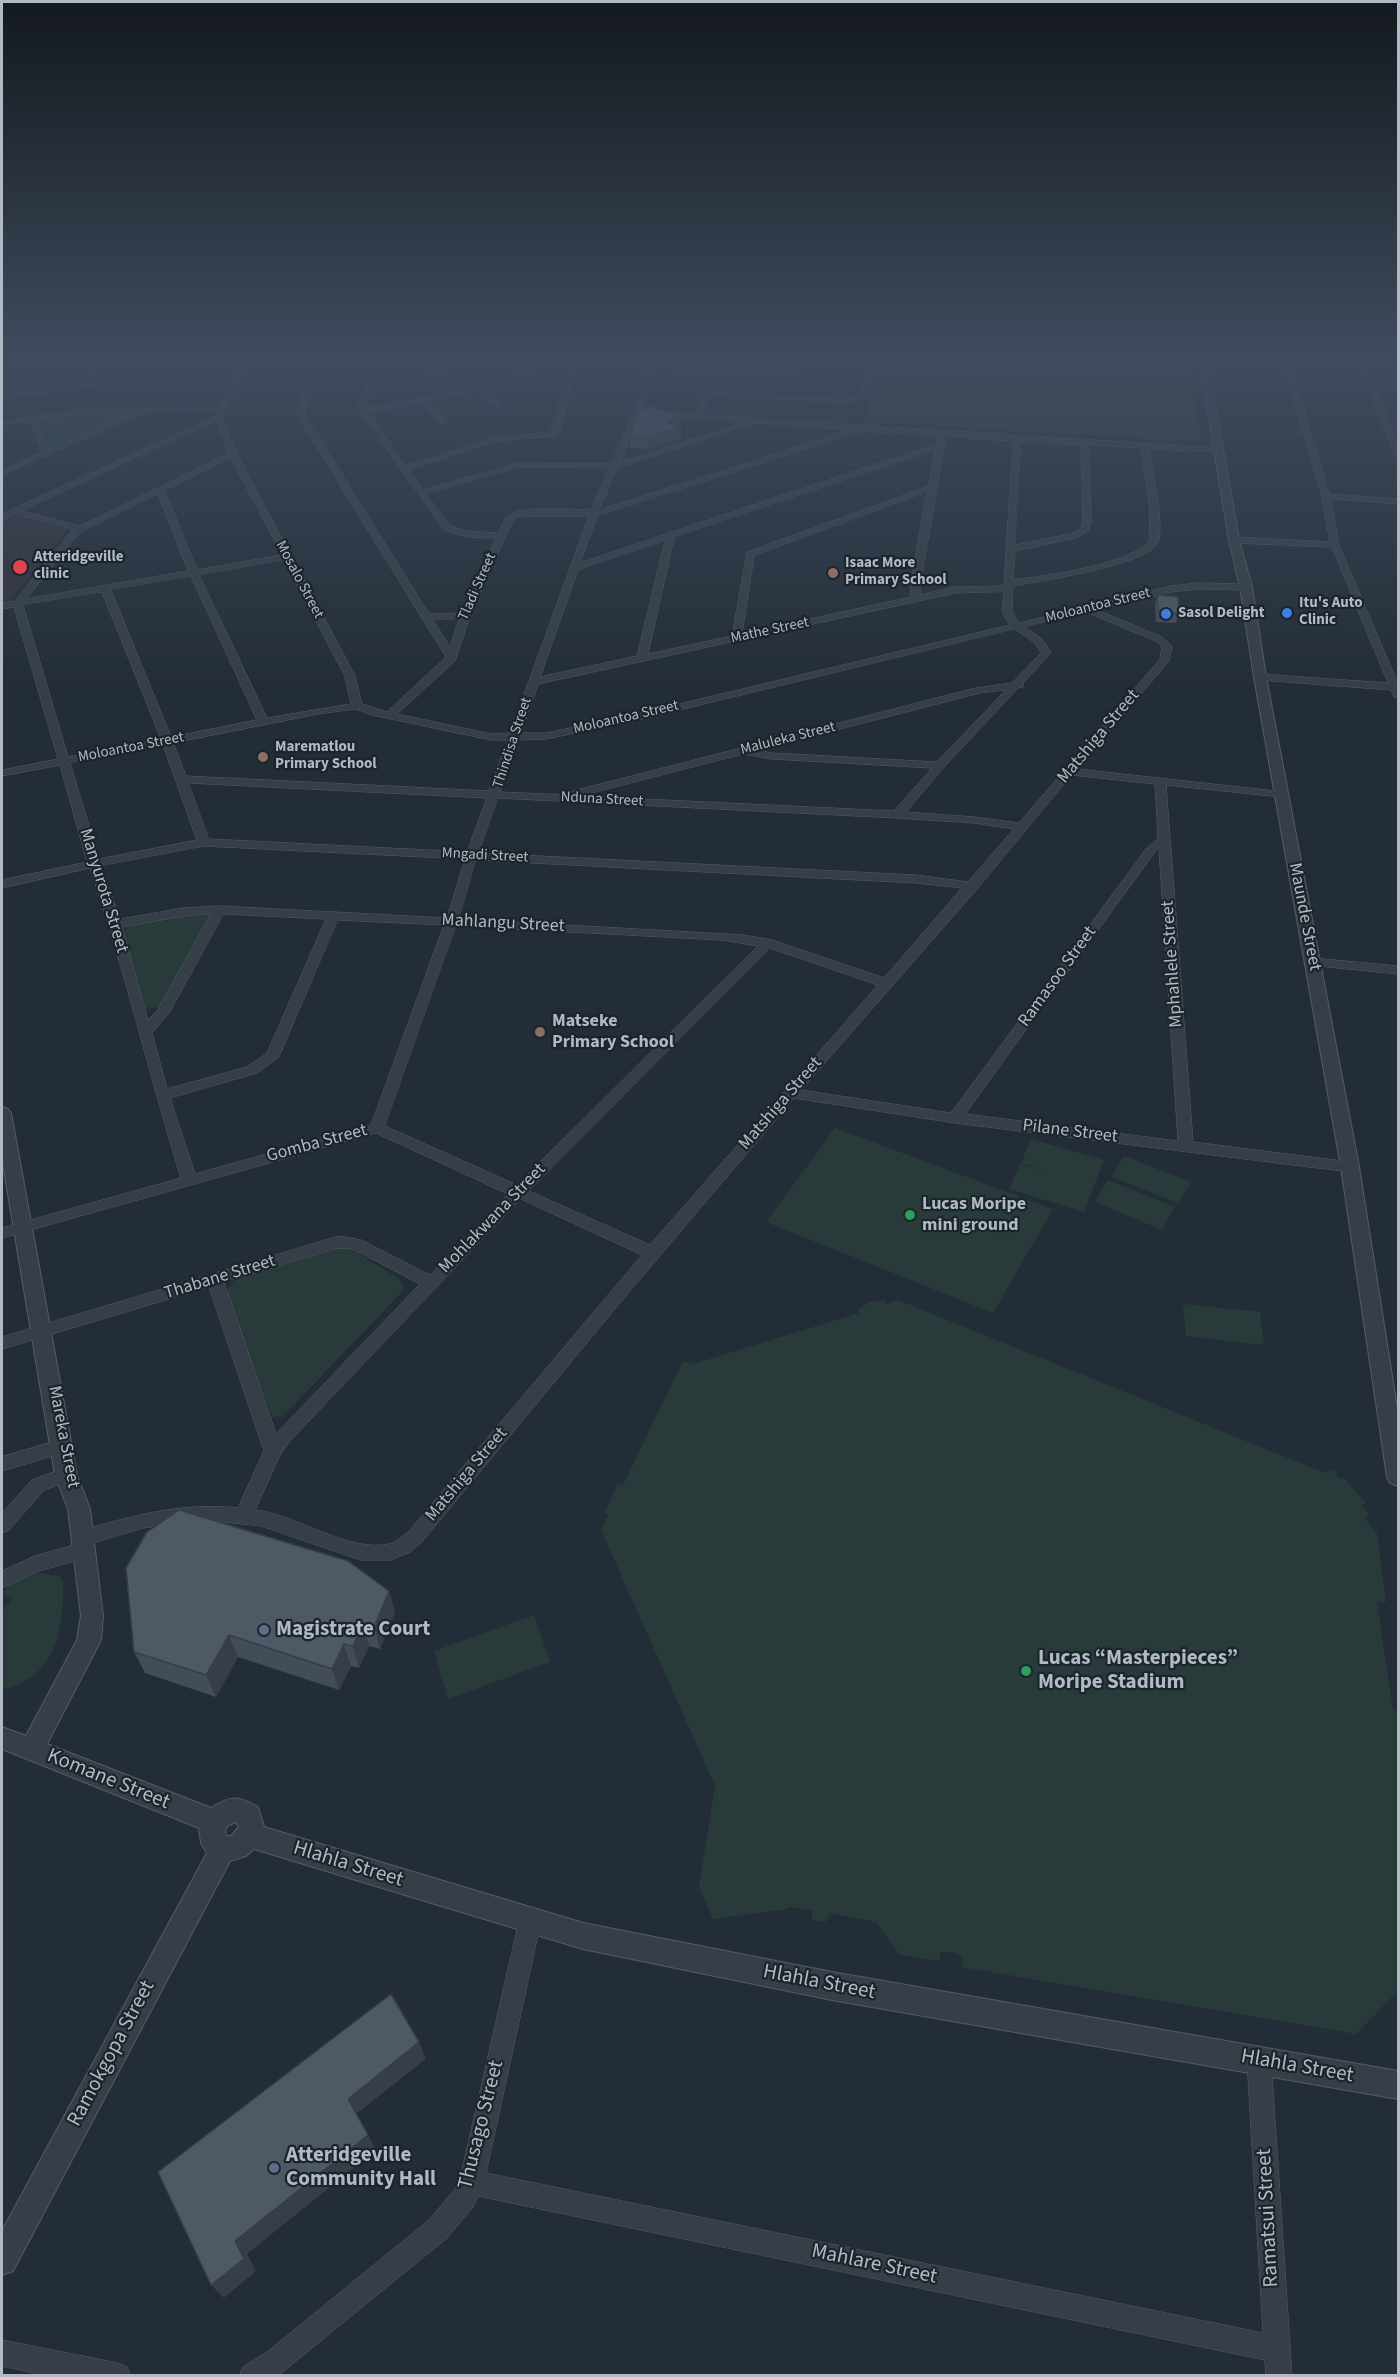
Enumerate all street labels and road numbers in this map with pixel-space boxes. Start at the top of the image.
street label: Mosalo Street [271,538,327,622]
street label: Tladi Street [455,550,501,624]
street label: Moloantoa Street [1044,584,1152,628]
street label: Mathe Street [729,614,811,648]
street label: Matshiga Street [1053,686,1145,788]
street label: Thindisa Street [490,695,536,791]
street label: Moloantoa Street [572,697,680,739]
street label: Maluleka Street [739,719,837,759]
street label: Moloantoa Street [77,729,185,767]
street label: Nduna Street [560,789,644,811]
street label: Manyurota Street [74,826,132,956]
street label: Mngadi Street [441,845,529,867]
street label: Maunde Street [1283,861,1325,973]
street label: Mphahlele Street [1158,900,1188,1028]
street label: Mahlangu Street [441,910,565,938]
street label: Ramasoo Street [1014,923,1102,1031]
street label: Matshiga Street [735,1053,827,1155]
street label: Pilane Street [1021,1115,1119,1149]
street label: Gomba Street [264,1120,370,1168]
street label: Mohlakwana Street [435,1159,551,1279]
street label: Thabane Street [162,1251,278,1305]
street label: Mareka Street [43,1384,83,1490]
street label: Matshiga Street [421,1424,513,1526]
street label: Komane Street [43,1744,173,1816]
street label: Hlahla Street [290,1836,406,1894]
street label: Hlahla Street [761,1960,877,2006]
street label: Ramokgopa Street [63,1977,161,2131]
street label: Hlahla Street [1239,2045,1355,2089]
street label: Thusago Street [454,2058,510,2192]
street label: Ramatsui Street [1253,2148,1285,2288]
street label: Mahlare Street [809,2239,939,2291]

